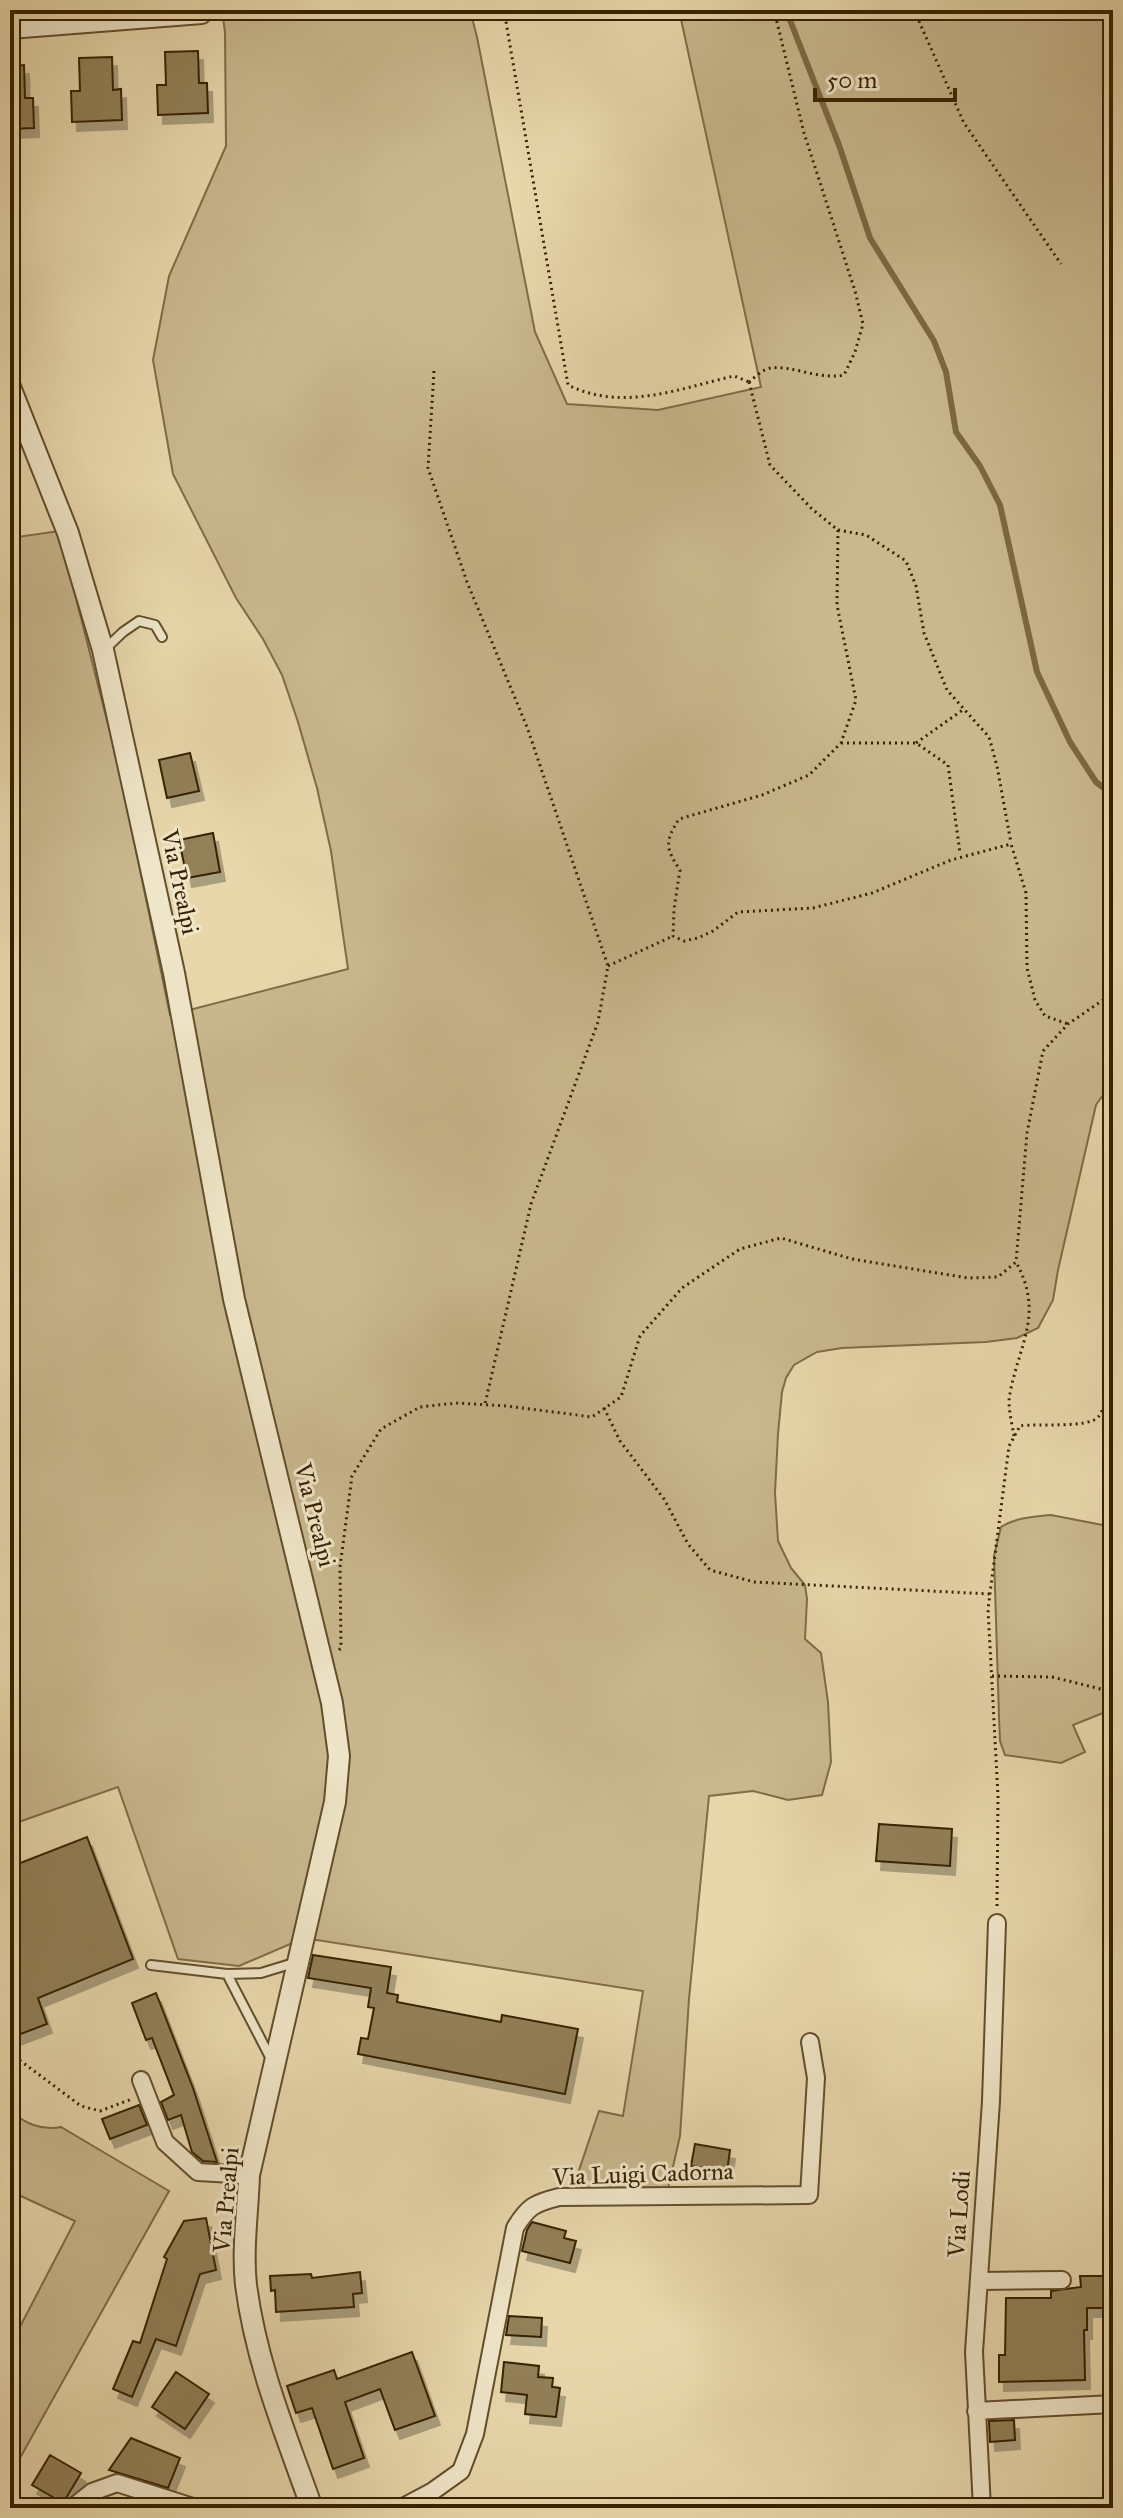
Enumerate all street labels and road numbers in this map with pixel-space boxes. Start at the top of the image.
street label: Via Prealpi [154,826,206,937]
street label: Via Prealpi [287,1459,343,1571]
street label: Via Prealpi [206,2145,246,2255]
street label: Via Luigi Cadorna [551,2156,735,2192]
street label: Via Lodi [941,2169,977,2260]

